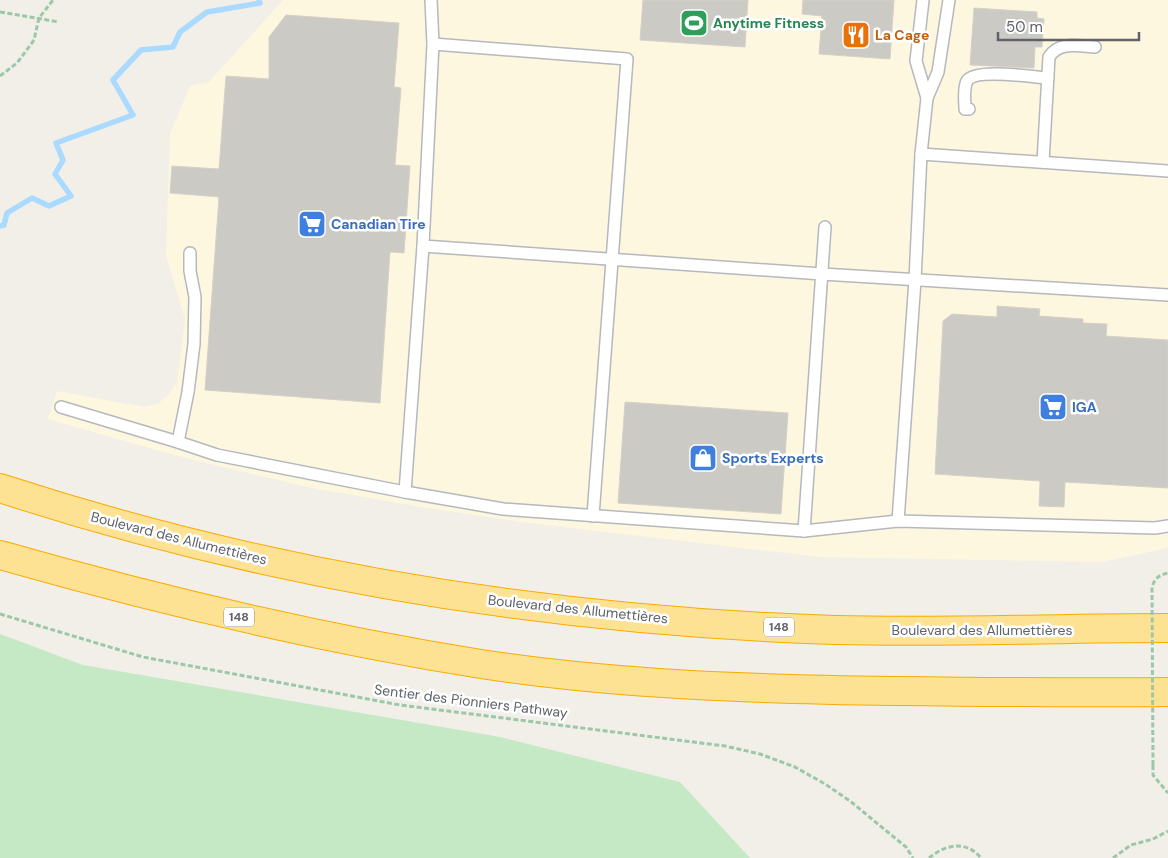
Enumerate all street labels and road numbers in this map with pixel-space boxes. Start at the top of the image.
street label: Boulevard des Allumettières [89,507,269,569]
street label: Boulevard des Allumettières [487,591,669,627]
road number: 148 [224,608,254,626]
road number: 148 [764,618,794,636]
street label: Boulevard des Allumettières [891,621,1073,639]
street label: Sentier des Pionniers Pathway [373,680,569,722]

